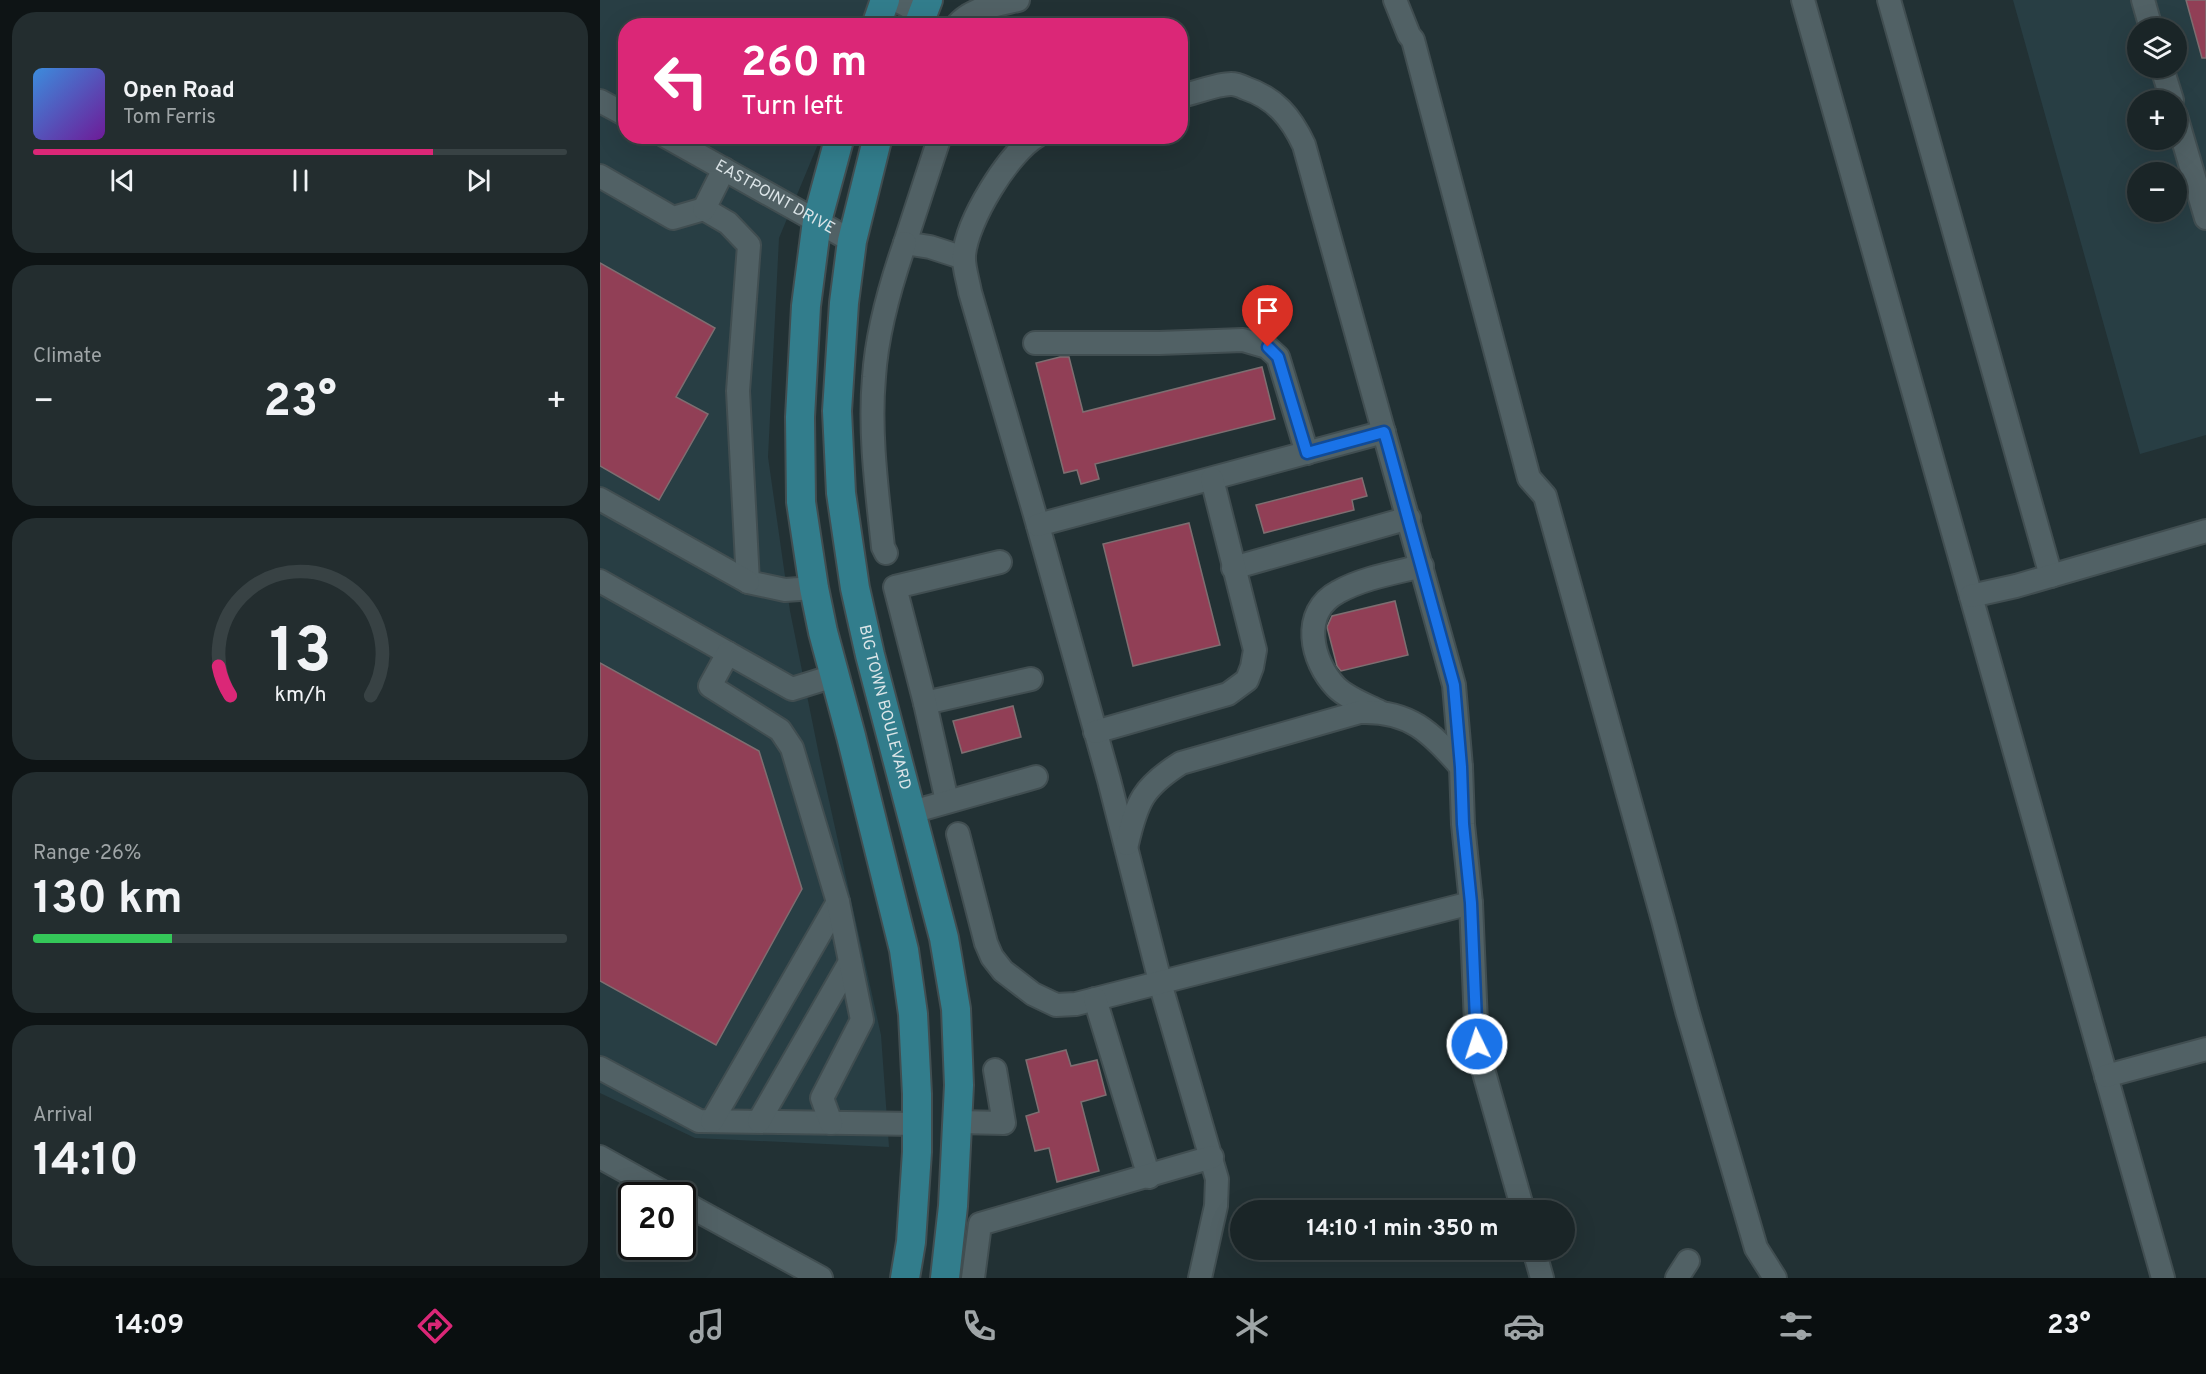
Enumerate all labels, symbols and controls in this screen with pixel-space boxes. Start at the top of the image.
map controls [2127,18,2187,222]
button: layers [2127,18,2187,78]
text: 260 m [741,38,867,91]
icon: left [642,42,720,120]
text: Open Road [123,78,235,105]
text: Turn left [741,90,843,124]
button: + [2127,90,2187,150]
text: Tom Ferris [123,105,216,131]
street label: EASTPOINT DRIVE [711,156,838,239]
button: − [2127,162,2187,222]
icon: previous [106,164,139,197]
icon: pause [284,164,317,197]
icon: next [462,164,495,197]
pin [1242,285,1293,347]
icon: arrive [1251,294,1284,327]
text: Climate [33,344,102,370]
text: 23° [263,375,337,432]
text: − [33,382,54,424]
text: + [546,382,567,424]
text: 13 [269,615,331,694]
street label: BIG TOWN BOULEVARD [854,623,915,792]
text: km/h [274,682,326,709]
text: Range · 26% [33,841,141,867]
text: 130 km [33,872,183,929]
position arrow [1445,1012,1509,1076]
text: Arrival [33,1103,93,1129]
text: 14:10 [33,1134,138,1191]
speed limit sign: 20 [618,1182,696,1260]
text: 14:10 · 1 min · 350 m [1306,1216,1499,1243]
icon: directions [414,1305,456,1347]
icon: music [686,1305,728,1347]
icon: phone [958,1305,1000,1347]
icon: climate [1231,1305,1273,1347]
icon: car [1503,1305,1545,1347]
icon: filters [1775,1305,1817,1347]
text: 14:09 [115,1309,184,1343]
text: 23° [2047,1309,2091,1343]

